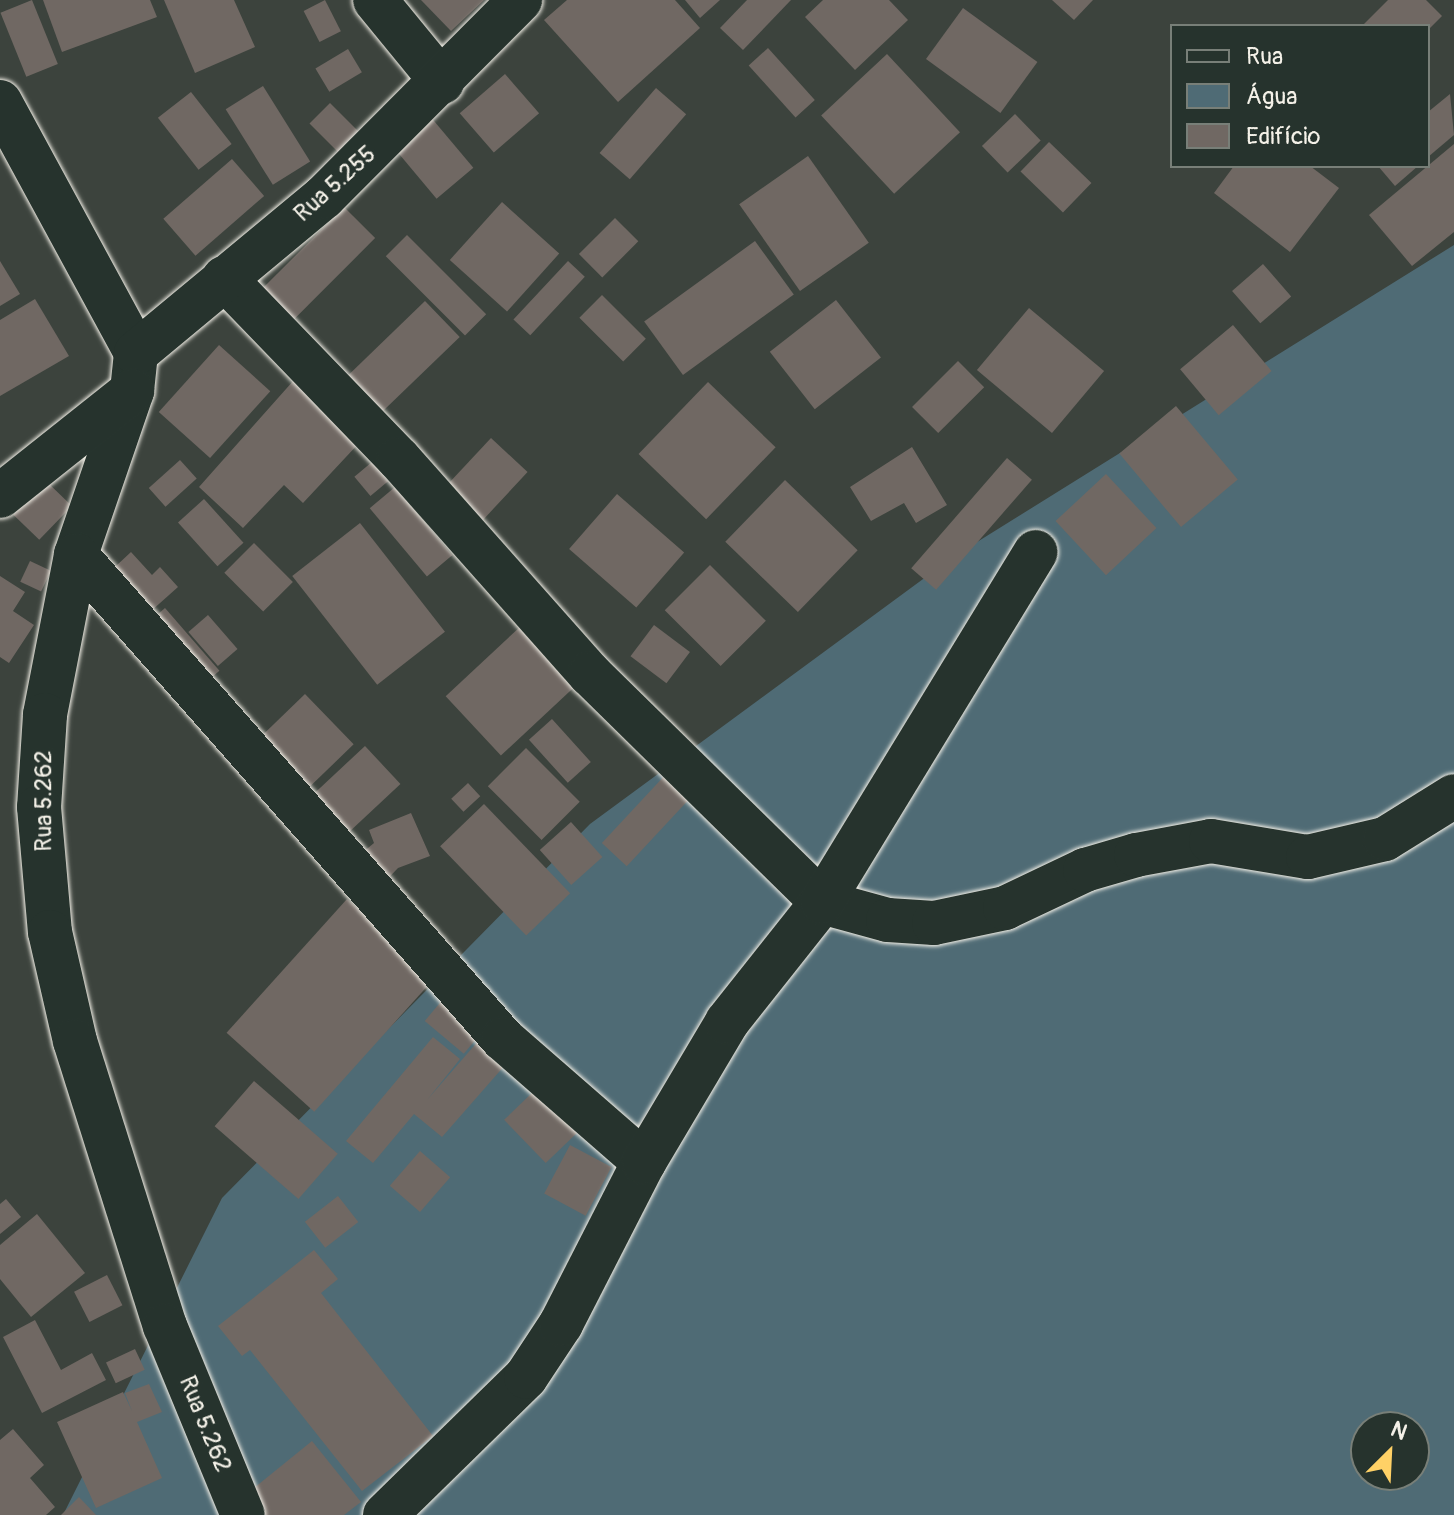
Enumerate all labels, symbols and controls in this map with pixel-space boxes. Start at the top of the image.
legend [1170,24,1430,168]
text: Rua [1246,42,1283,71]
text: Água [1246,82,1297,111]
text: Edifício [1246,122,1320,151]
street label: Rua 5.255 [288,140,382,228]
street label: Rua 5.262 [30,750,58,852]
street label: Rua 5.262 [173,1372,237,1476]
north arrow [1350,1411,1430,1491]
text: N [1386,1415,1411,1447]

